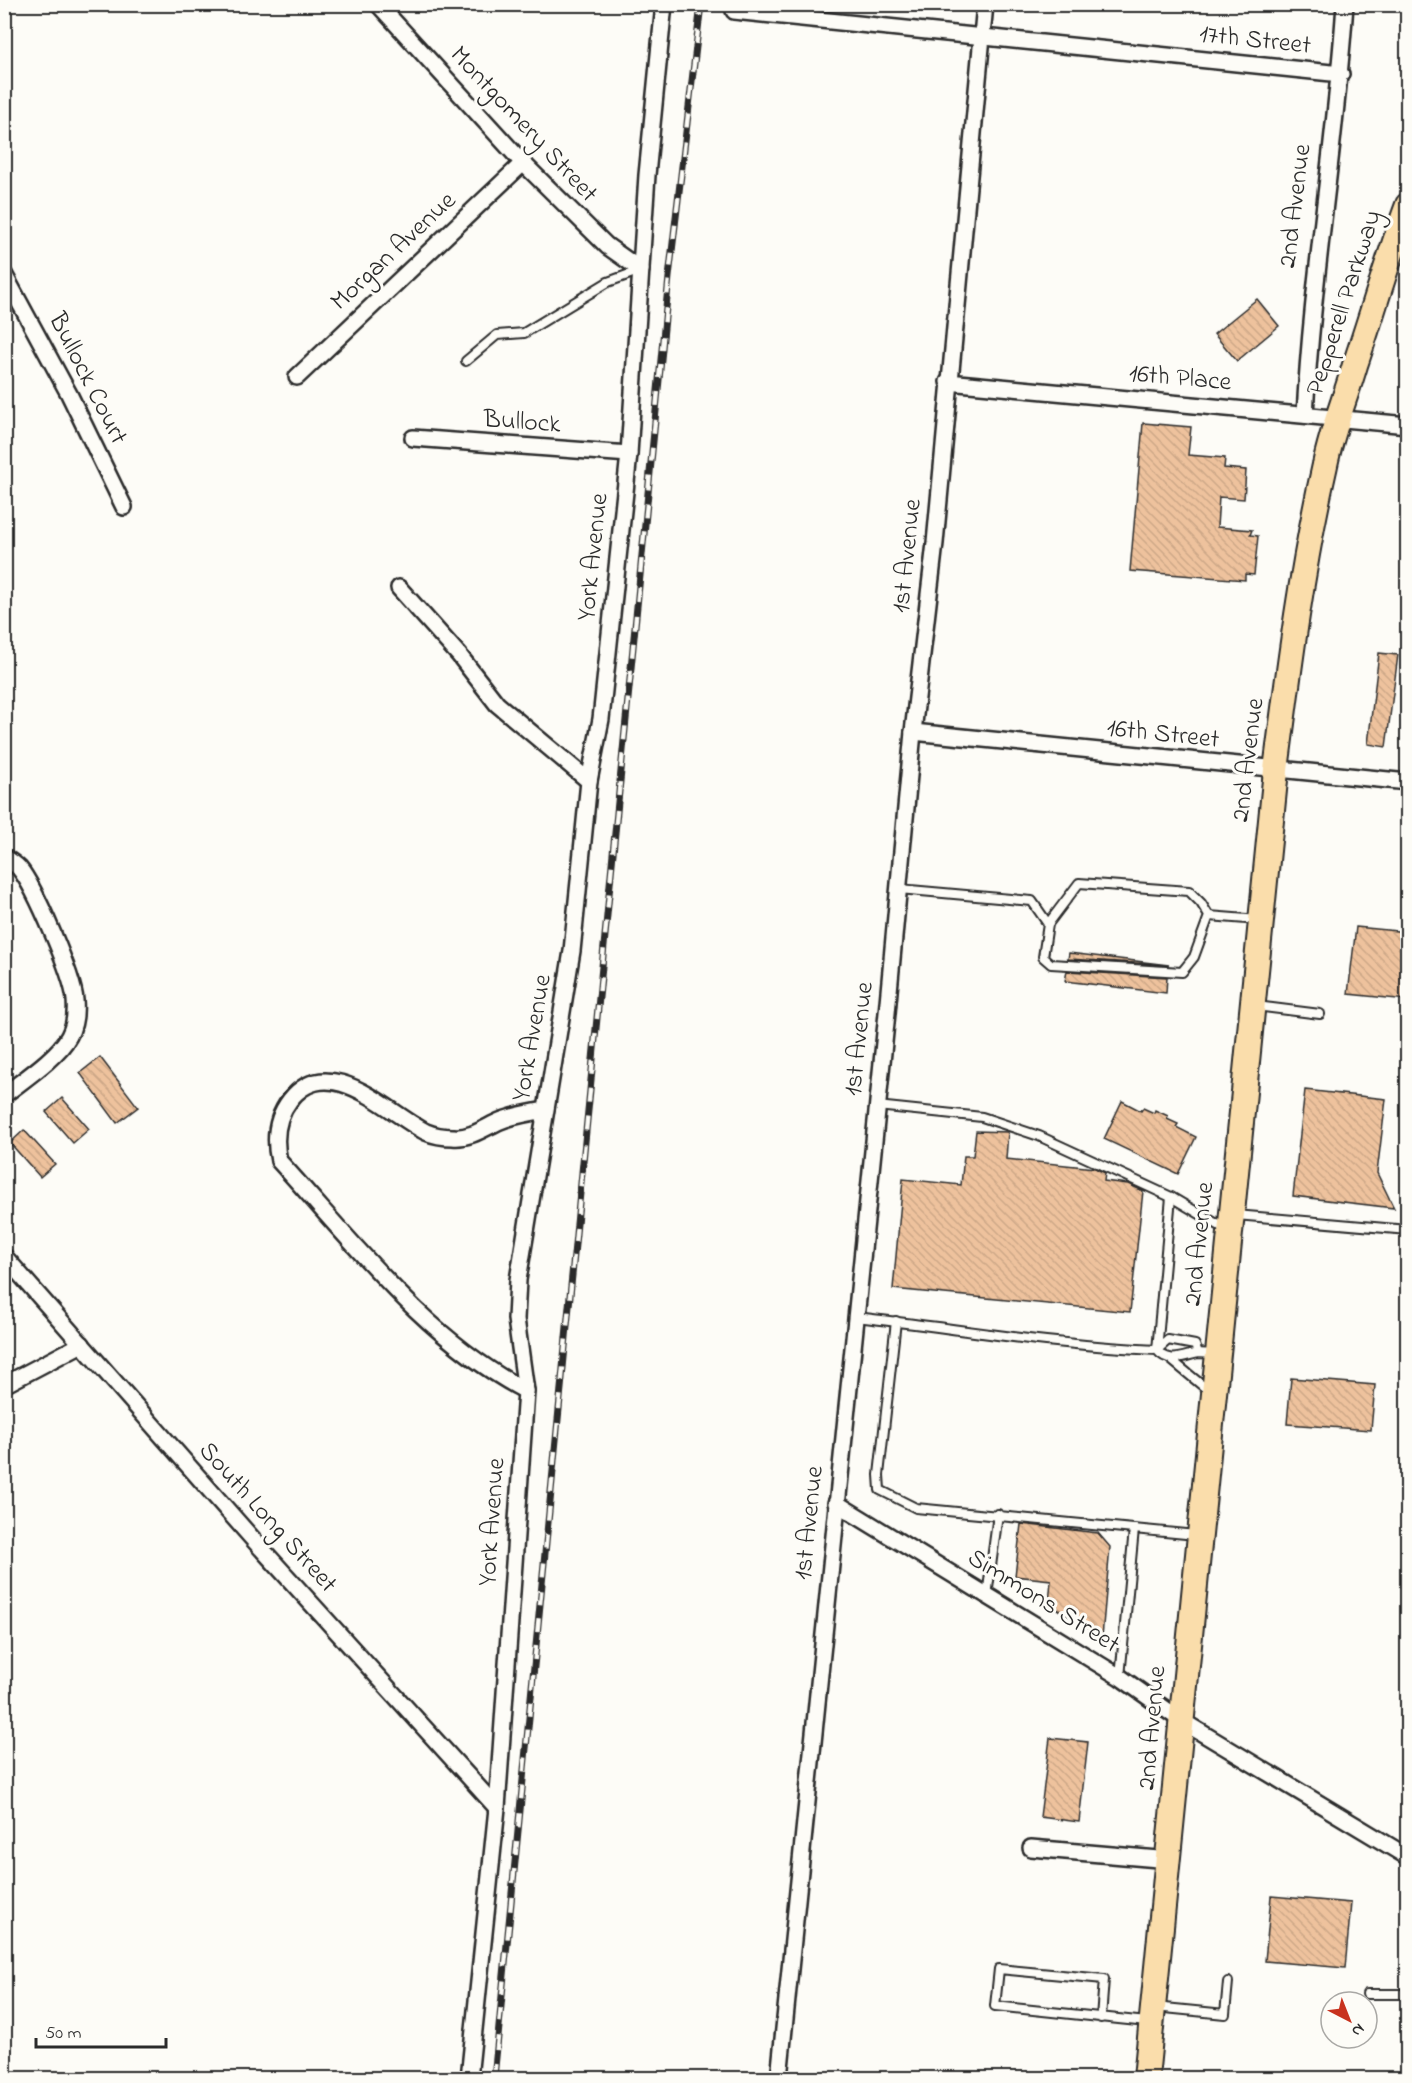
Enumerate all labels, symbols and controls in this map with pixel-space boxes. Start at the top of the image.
street label: 17th Street [1197,16,1313,66]
street label: Montgomery Street [440,38,606,212]
street label: 2nd Avenue [1270,142,1322,270]
street label: Morgan Avenue [322,183,466,321]
street label: Pepperell Parkway [1297,206,1393,400]
street label: Bullock Court [37,306,137,452]
street label: 16th Place [1127,356,1233,402]
street label: Bullock [481,401,563,445]
street label: York Avenue [568,491,620,623]
street label: 1st Avenue [883,497,933,615]
street label: 2nd Avenue [1223,696,1275,824]
street label: 16th Street [1105,710,1221,760]
street label: York Avenue [503,971,563,1105]
street label: 1st Avenue [835,980,885,1098]
street label: 2nd Avenue [1175,1180,1225,1308]
street label: South Long Street [189,1434,346,1602]
street label: York Avenue [470,1456,516,1587]
street label: 1st Avenue [785,1464,835,1582]
street label: Simmons Street [959,1540,1127,1664]
street label: 2nd Avenue [1129,1664,1177,1792]
north arrow [1319,1990,1379,2050]
scale bar [36,2011,166,2049]
text: N [1346,2017,1370,2042]
text: 50 m [45,2021,82,2047]

